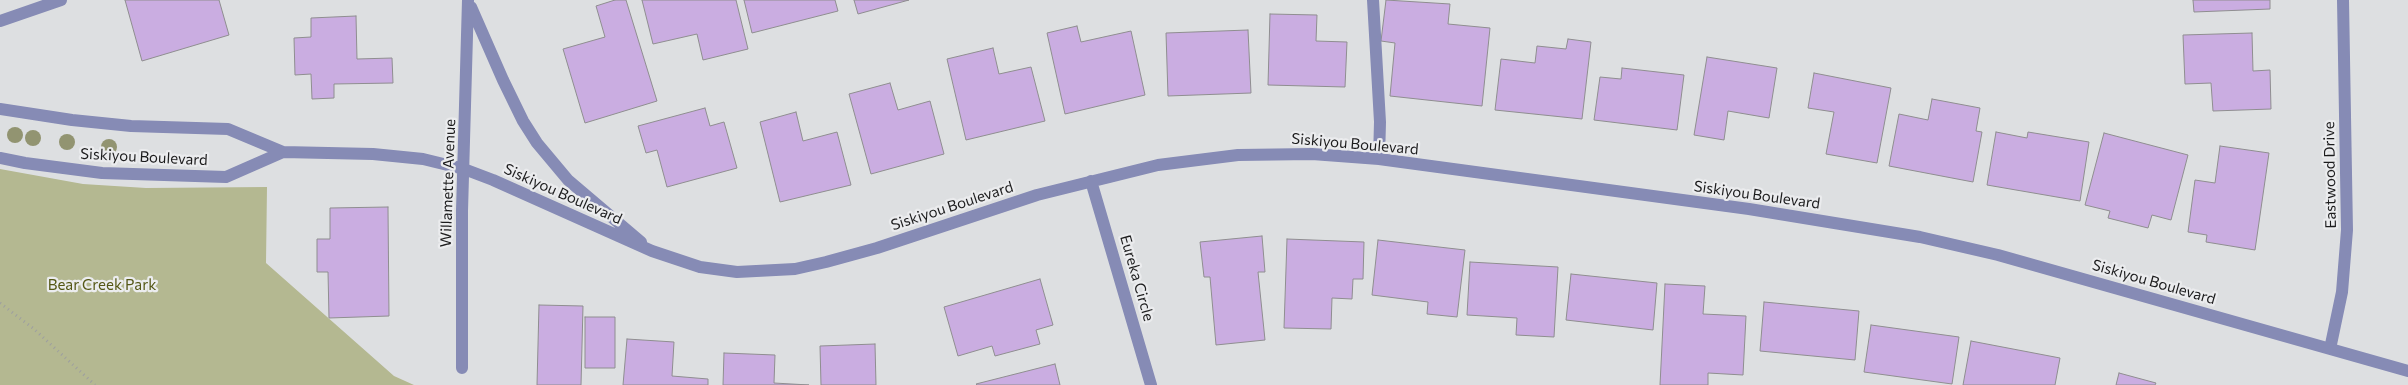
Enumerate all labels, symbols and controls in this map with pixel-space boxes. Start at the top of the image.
street label: Willamette Avenue [437,118,459,248]
street label: Eastwood Drive [2320,121,2340,229]
street label: Siskiyou Boulevard [1291,129,1419,159]
street label: Siskiyou Boulevard [80,145,208,169]
street label: Siskiyou Boulevard [501,160,625,228]
street label: Siskiyou Boulevard [1693,177,1821,213]
street label: Siskiyou Boulevard [889,178,1015,234]
street label: Eureka Circle [1116,233,1158,323]
street label: Siskiyou Boulevard [2090,256,2218,308]
park label: Bear Creek Park [48,276,156,294]

